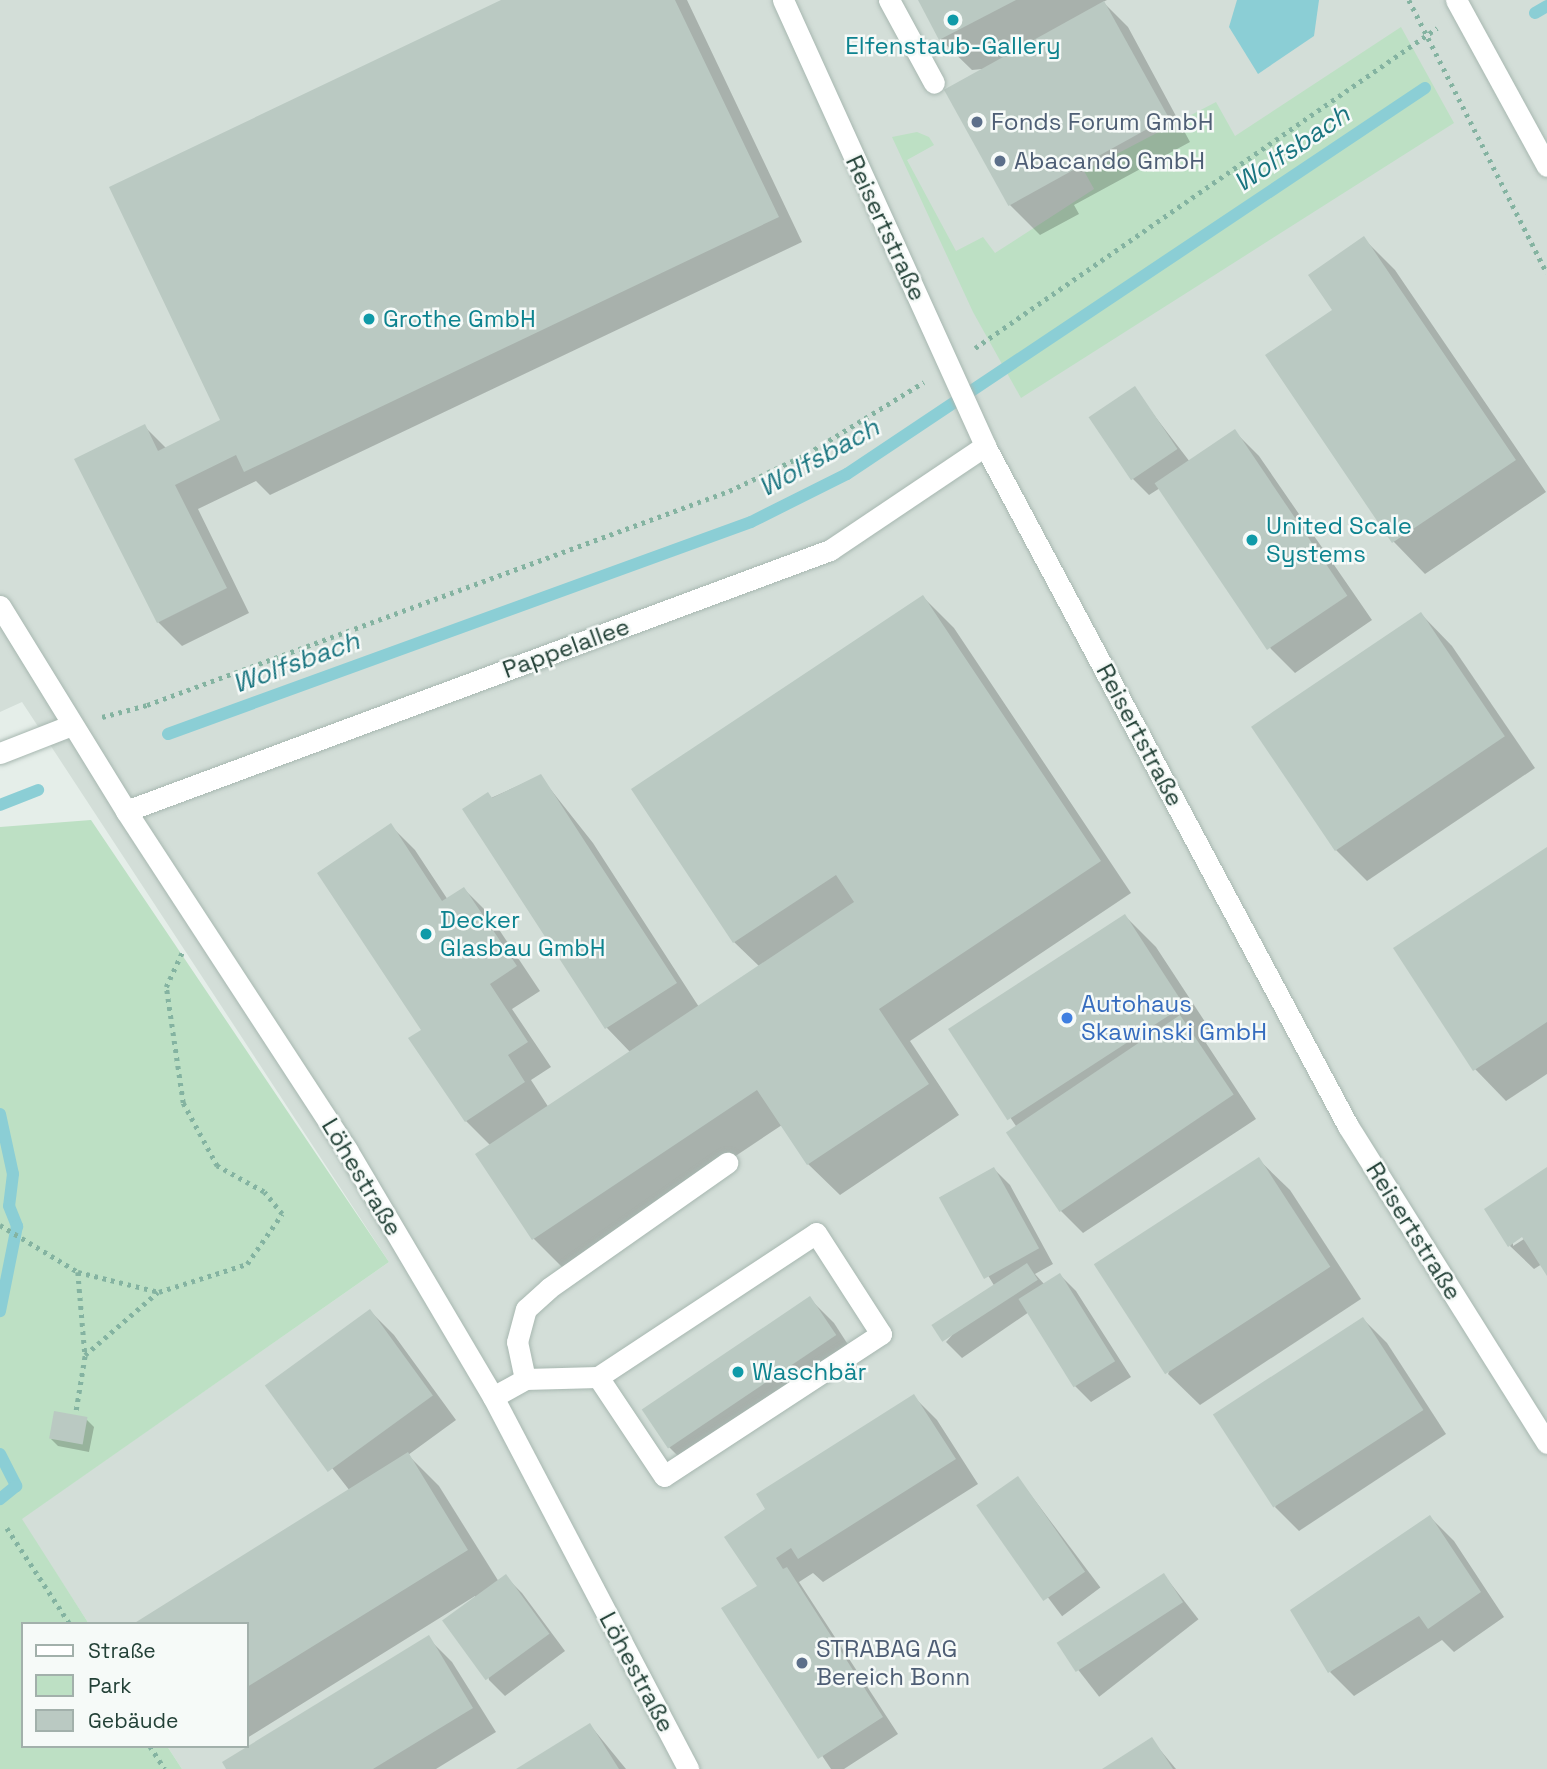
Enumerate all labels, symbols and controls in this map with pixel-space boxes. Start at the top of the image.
marker: Elfenstaub-Gallery [945,12,961,28]
place label: Elfenstaub-Gallery [845,32,1061,60]
water label: Wolfsbach [1228,99,1356,199]
place label: Fonds Forum GmbH [991,108,1213,136]
marker: Fonds Forum GmbH [969,114,985,130]
place label: Abacando GmbH [1014,147,1205,175]
street label: Reisertstraße [840,151,932,305]
marker: Abacando GmbH [992,153,1008,169]
place label: Grothe GmbH [383,305,536,333]
marker: Grothe GmbH [361,311,377,327]
water label: Wolfsbach [753,412,885,504]
place label: United Scale Systems [1266,512,1412,568]
marker: United Scale Systems [1244,532,1260,548]
street label: Pappelallee [499,612,633,684]
water label: Wolfsbach [228,626,364,700]
street label: Reisertstraße [1090,659,1190,811]
place label: Decker Glasbau GmbH [440,906,606,962]
marker: Decker Glasbau GmbH [418,926,434,942]
place label: Autohaus Skawinski GmbH [1081,990,1267,1046]
marker: Autohaus Skawinski GmbH [1059,1010,1075,1026]
street label: Löhestraße [316,1113,408,1241]
street label: Reisertstraße [1360,1157,1468,1305]
place label: Waschbär [752,1358,866,1386]
marker: Waschbär [730,1364,746,1380]
street label: Löhestraße [593,1607,681,1737]
legend [21,1622,248,1748]
place label: STRABAG AG Bereich Bonn [816,1635,970,1691]
text: Straße [88,1637,156,1664]
marker: STRABAG AG Bereich Bonn [794,1655,810,1671]
text: Park [88,1672,132,1699]
text: Gebäude [88,1707,178,1734]

